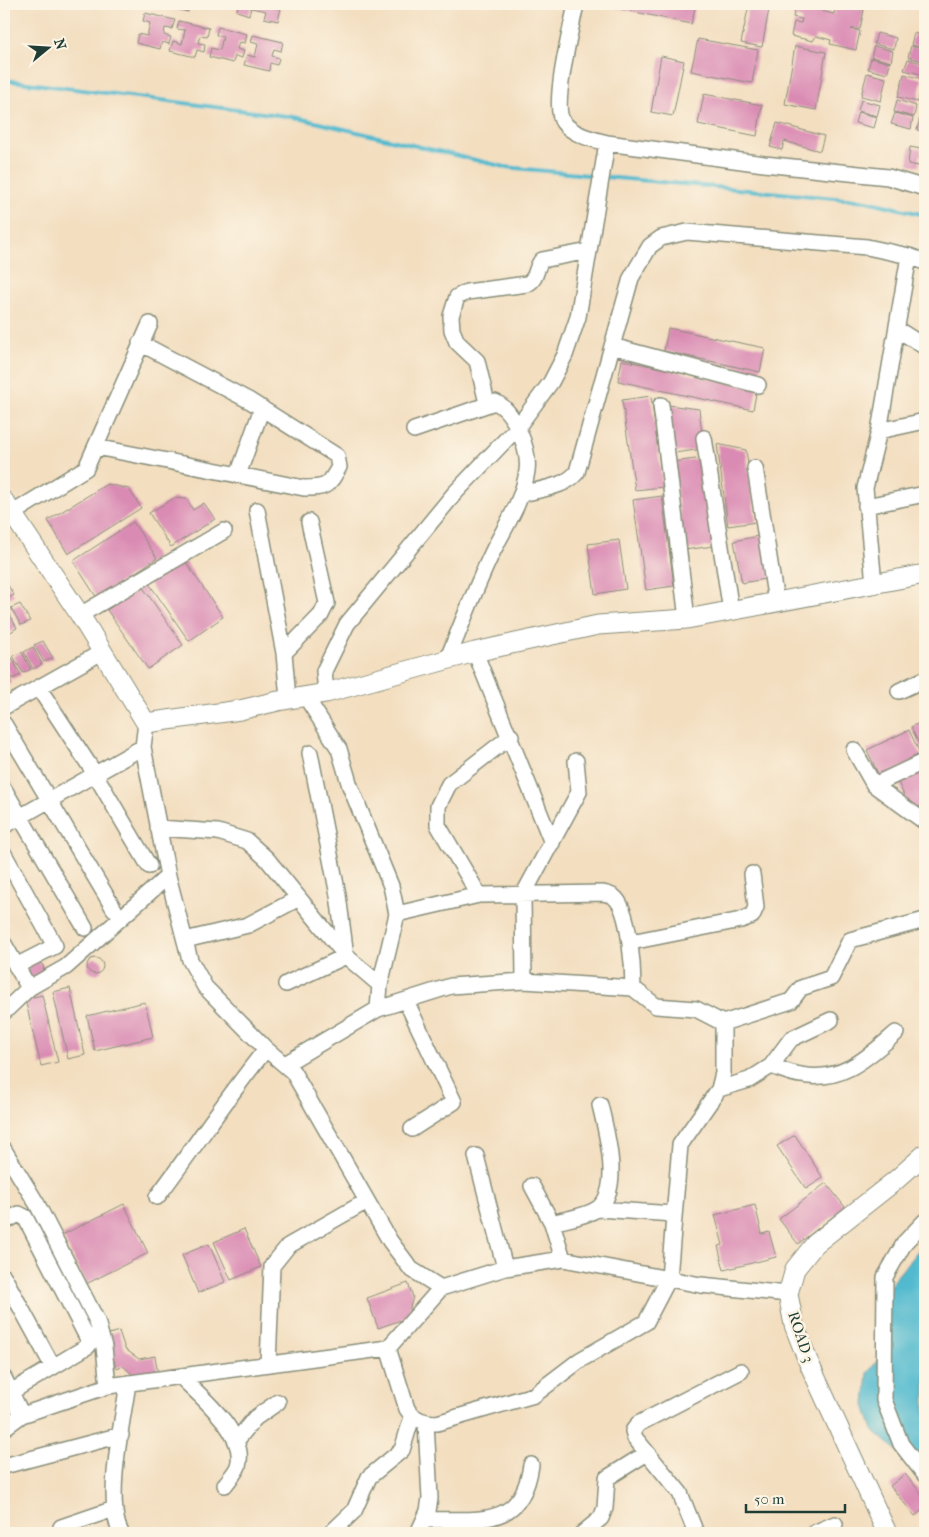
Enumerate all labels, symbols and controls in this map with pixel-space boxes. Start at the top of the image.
north arrow [22,22,72,72]
text: N [50,36,70,52]
street label: ROAD 3 [784,1309,818,1365]
scale bar [746,1482,845,1514]
text: 50 m [754,1490,785,1508]

